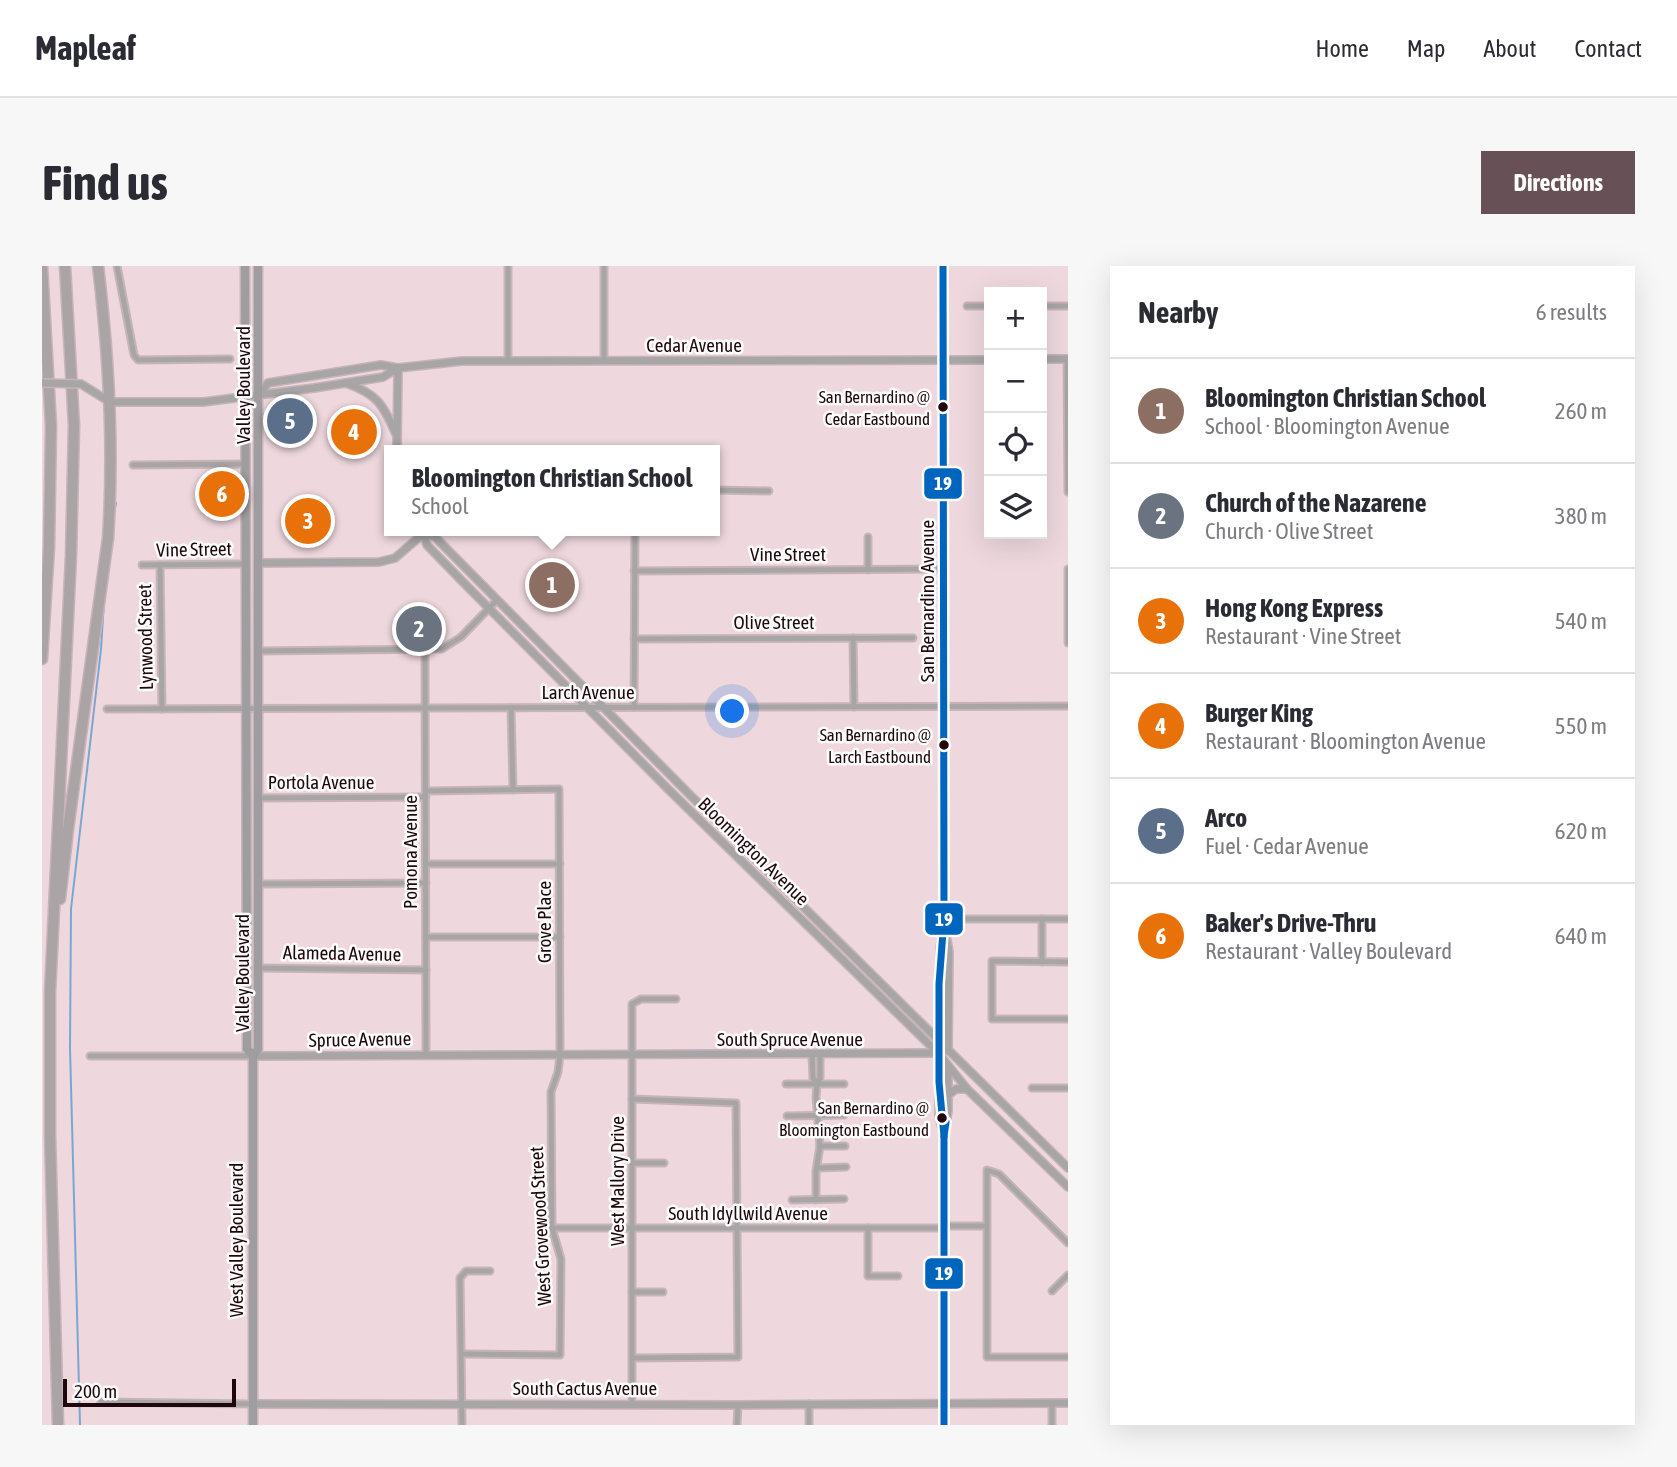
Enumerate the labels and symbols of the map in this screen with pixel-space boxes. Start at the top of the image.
street label: Valley Boulevard [232,326,254,444]
street label: Cedar Avenue [646,334,742,356]
place label: San Bernardino @ Cedar Eastbound [819,387,930,429]
pin: 5 [267,395,313,447]
marker: San Bernardino @ Cedar Eastbound [936,400,950,414]
pin: 4 [331,406,377,458]
line badge: 19 [923,467,963,500]
pin: 6 [199,468,245,520]
text: 19 [934,472,952,494]
pin: 3 [285,495,331,547]
street label: San Bernardino Avenue [916,520,938,682]
street label: Vine Street [156,537,232,561]
street label: Vine Street [750,543,826,565]
pin: 1 [529,559,575,611]
street label: Lynwood Street [133,584,157,690]
pin: 2 [396,603,442,655]
street label: Olive Street [733,611,815,633]
street label: Larch Avenue [541,681,635,703]
your location [715,694,749,728]
place label: San Bernardino @ Larch Eastbound [820,725,931,767]
marker: San Bernardino @ Larch Eastbound [937,738,951,752]
street label: Portola Avenue [268,771,374,793]
street label: Bloomington Avenue [694,792,814,910]
street label: Pomona Avenue [399,795,421,909]
street label: Grove Place [533,881,555,963]
line badge: 19 [924,902,964,936]
text: 19 [935,908,953,930]
street label: Valley Boulevard [231,914,253,1032]
street label: Alameda Avenue [283,941,401,965]
street label: Spruce Avenue [309,1027,411,1051]
street label: South Spruce Avenue [717,1028,863,1050]
place label: San Bernardino @ Bloomington Eastbound [779,1098,929,1140]
marker: San Bernardino @ Bloomington Eastbound [935,1111,949,1125]
street label: West Mallory Drive [606,1116,628,1246]
street label: West Grovewood Street [525,1146,555,1306]
street label: West Valley Boulevard [225,1163,247,1317]
street label: South Idyllwild Avenue [668,1202,828,1224]
line badge: 19 [924,1257,964,1290]
text: 19 [935,1262,953,1284]
scale bar [63,1376,236,1408]
street label: South Cactus Avenue [513,1377,657,1399]

